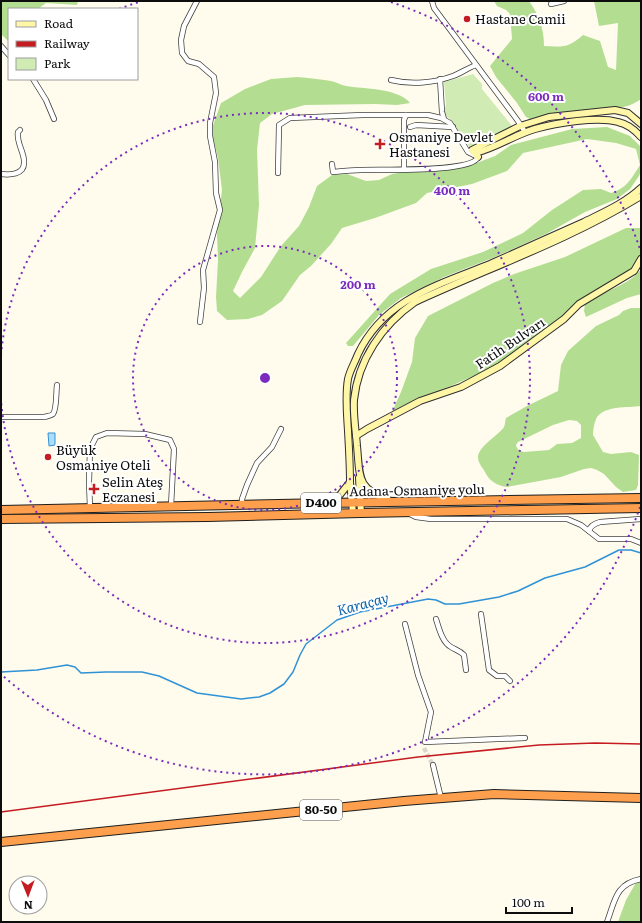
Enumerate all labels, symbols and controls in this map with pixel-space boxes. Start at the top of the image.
legend [8,8,138,80]
place label: Hastane Camii [475,9,566,28]
text: Road [44,14,74,32]
marker: Hastane Camii [462,14,472,24]
text: Railway [44,34,90,52]
text: Park [44,54,71,72]
text: 600 m [528,87,564,105]
place label: Osmaniye Devlet Hastanesi [389,127,494,161]
marker: Osmaniye Devlet Hastanesi [374,138,386,150]
text: 400 m [434,181,470,199]
text: 200 m [340,275,376,293]
street label: Fatih Bulvarı [471,312,549,373]
centre of rings [258,371,272,385]
place label: Büyük Osmaniye Oteli [56,440,151,474]
marker: Büyük Osmaniye Oteli [43,452,53,462]
place label: Selin Ateş Eczanesi [102,472,163,506]
street label: Adana-Osmaniye yolu [349,479,485,500]
marker: Selin Ateş Eczanesi [89,484,99,494]
road number: D400 [301,493,341,513]
water label: Karaçay [335,587,391,620]
road number: 80-50 [300,800,342,820]
north arrow [8,875,48,915]
scale bar [506,889,572,915]
text: 100 m [512,893,545,911]
text: N [23,898,33,914]

